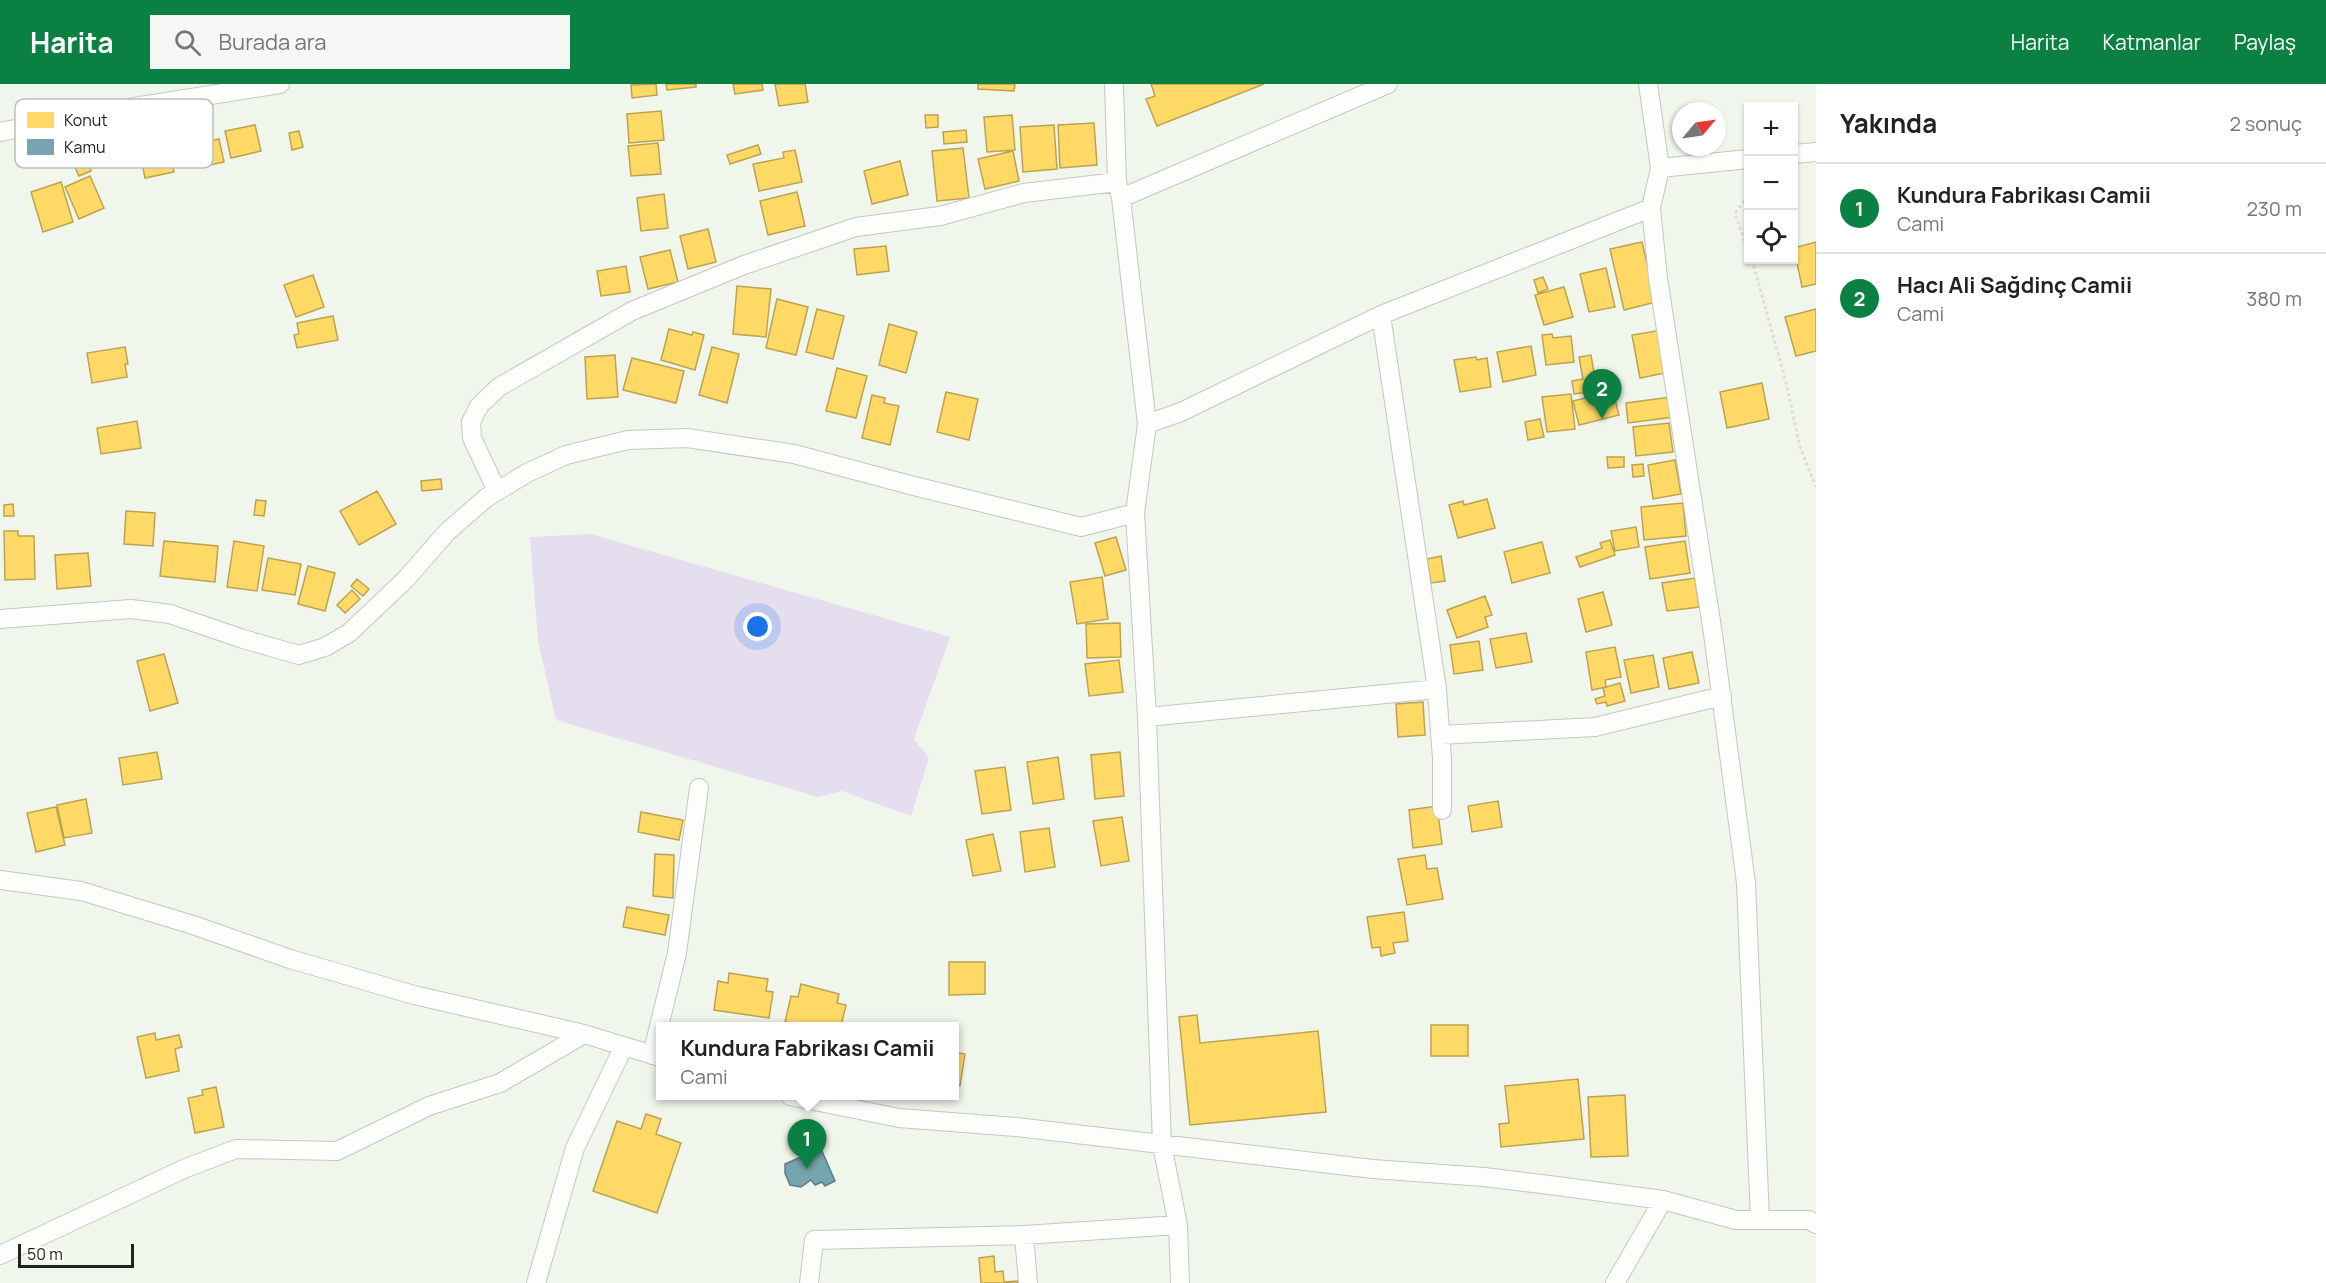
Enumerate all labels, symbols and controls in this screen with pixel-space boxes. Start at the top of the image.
search box [150,15,570,69]
text: Harita [30,23,114,61]
icon: search [171,26,204,59]
text: Burada ara [219,27,326,57]
text: Harita [2011,28,2069,56]
text: Katmanlar [2102,28,2201,56]
text: Paylaş [2234,28,2296,56]
legend [15,99,213,168]
north arrow [1672,102,1726,156]
map controls [1744,102,1798,264]
button: + [1744,102,1798,156]
text: Yakında [1840,105,1937,141]
text: Konut [64,109,108,131]
text: 2 sonuç [2229,110,2302,137]
text: Kamu [64,136,105,158]
button: − [1744,156,1798,210]
text: Kundura Fabrikası Camii [1897,180,2151,210]
text: 1 [1855,195,1864,222]
text: 230 m [2246,195,2302,222]
button: locate [1744,210,1798,264]
text: Cami [1897,210,1944,237]
text: Hacı Ali Sağdinç Camii [1897,270,2132,300]
text: 2 [1854,285,1865,312]
text: 380 m [2246,285,2302,312]
text: Cami [1897,300,1944,327]
pin: 2 [1582,370,1622,419]
your location [743,612,772,641]
popup [656,1022,959,1100]
text: Kundura Fabrikası Camii [681,1033,935,1063]
text: Cami [681,1063,728,1090]
pin: 1 [788,1120,826,1169]
scale bar [18,1241,134,1268]
text: 50 m [27,1243,63,1265]

